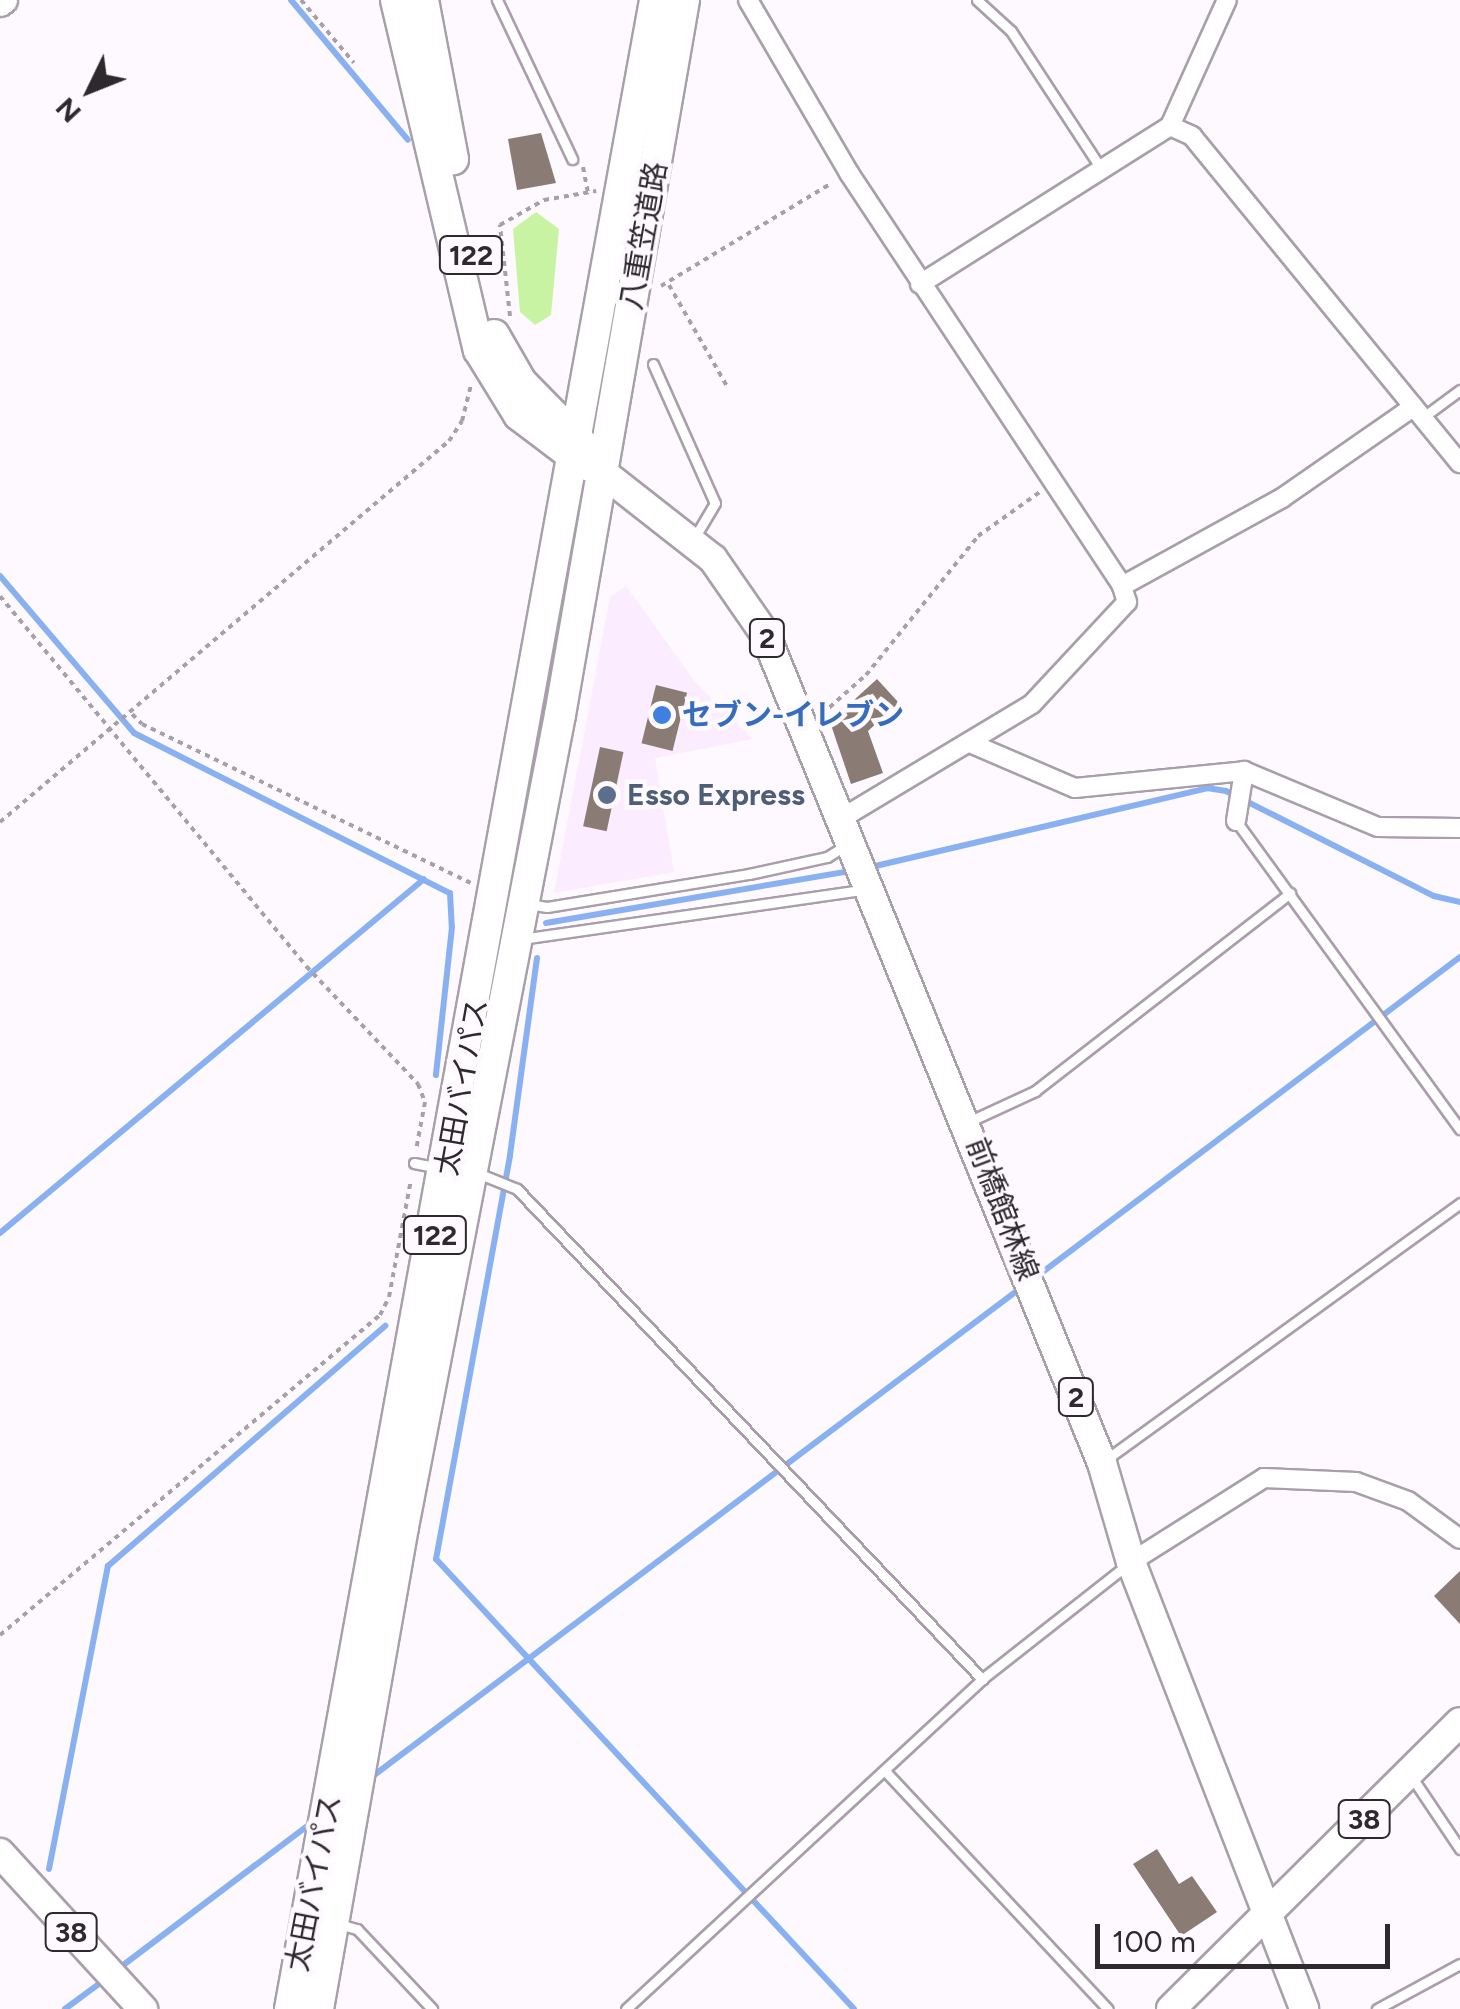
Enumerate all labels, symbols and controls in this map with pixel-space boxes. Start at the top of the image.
north arrow [40,40,140,140]
text: N [48,91,88,130]
street label: 八重笠道路 [613,159,675,313]
road number: 122 [438,232,504,278]
road number: 2 [747,615,787,661]
place label: セブン-イレブン [682,697,904,733]
marker: セブン-イレブン [651,704,673,726]
place label: Esso Express [627,777,805,813]
marker: Esso Express [596,784,618,806]
street label: 太田バイパス [429,995,495,1179]
street label: 前橋館林線 [958,1133,1046,1285]
road number: 122 [402,1212,468,1258]
road number: 2 [1056,1374,1096,1420]
street label: 太田バイパス [279,1791,349,1975]
road number: 38 [1336,1796,1392,1842]
scale bar [1100,1904,1395,1966]
road number: 38 [44,1909,98,1955]
text: 100 m [1112,1923,1196,1960]

